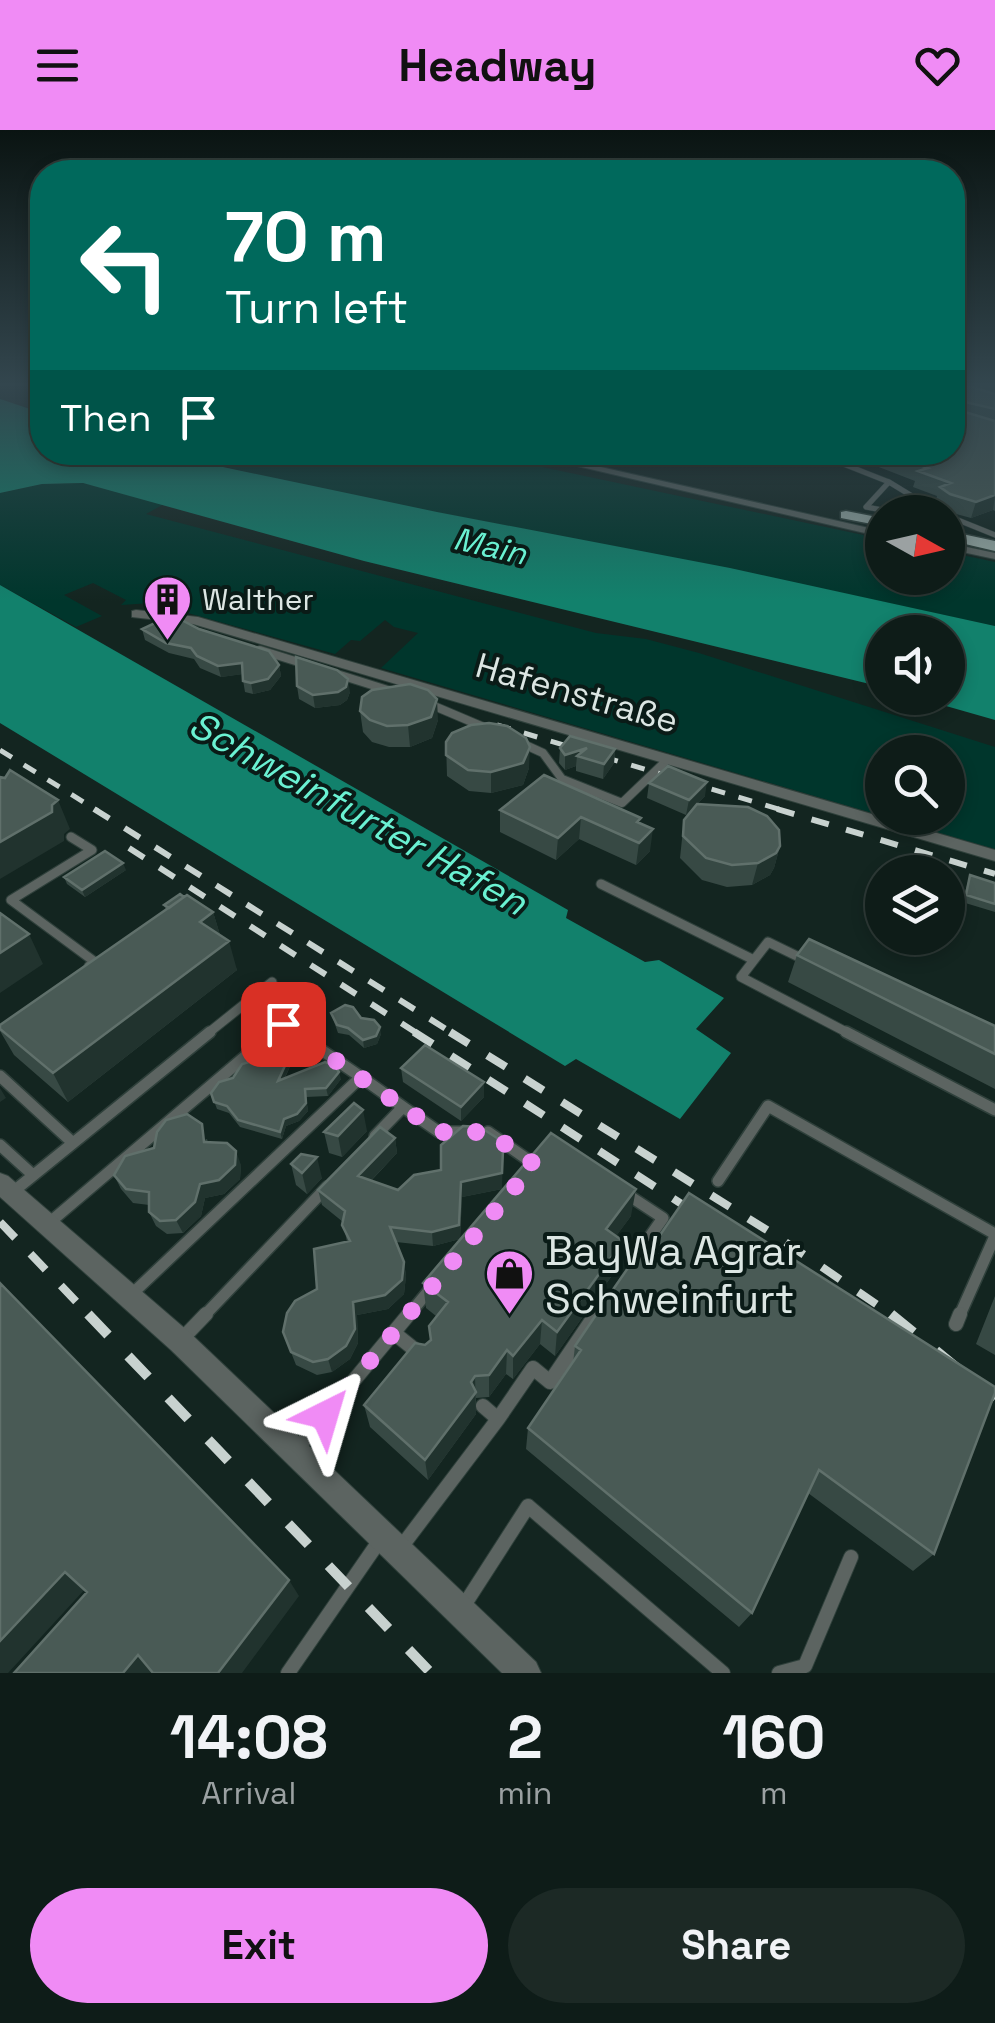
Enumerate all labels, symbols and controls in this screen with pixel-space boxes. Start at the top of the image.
text: Headway [398,37,597,94]
icon: menu [30,38,85,93]
icon: heart [910,38,965,93]
text: 70 m [225,192,386,281]
icon: left [60,200,190,330]
text: Turn left [225,279,408,336]
icon: arrive [171,390,226,445]
text: Then [60,394,151,442]
north arrow [865,495,965,595]
map controls [865,495,965,955]
water label: Main [450,518,532,574]
building icon: Walther [141,574,193,642]
place label: Walther [202,580,314,619]
button: sound [865,615,965,715]
street label: Hafenstraße [471,643,683,743]
water label: Schweinfurter Hafen [181,700,536,926]
button: search [865,735,965,835]
button: layers [865,855,965,955]
pin [241,982,326,1067]
icon: arrive [256,997,311,1052]
place label: BayWa Agrar Schweinfurt [545,1224,801,1325]
shop icon: BayWa Agrar Schweinfurt [484,1248,536,1316]
position arrow [273,1363,377,1467]
text: 14:08 [170,1699,328,1776]
text: 2 [507,1699,543,1776]
text: 160 [722,1699,825,1776]
text: Arrival [201,1773,296,1813]
text: min [497,1773,552,1813]
text: m [760,1773,788,1813]
button: Exit [30,1888,488,2003]
button: Share [508,1888,965,2003]

